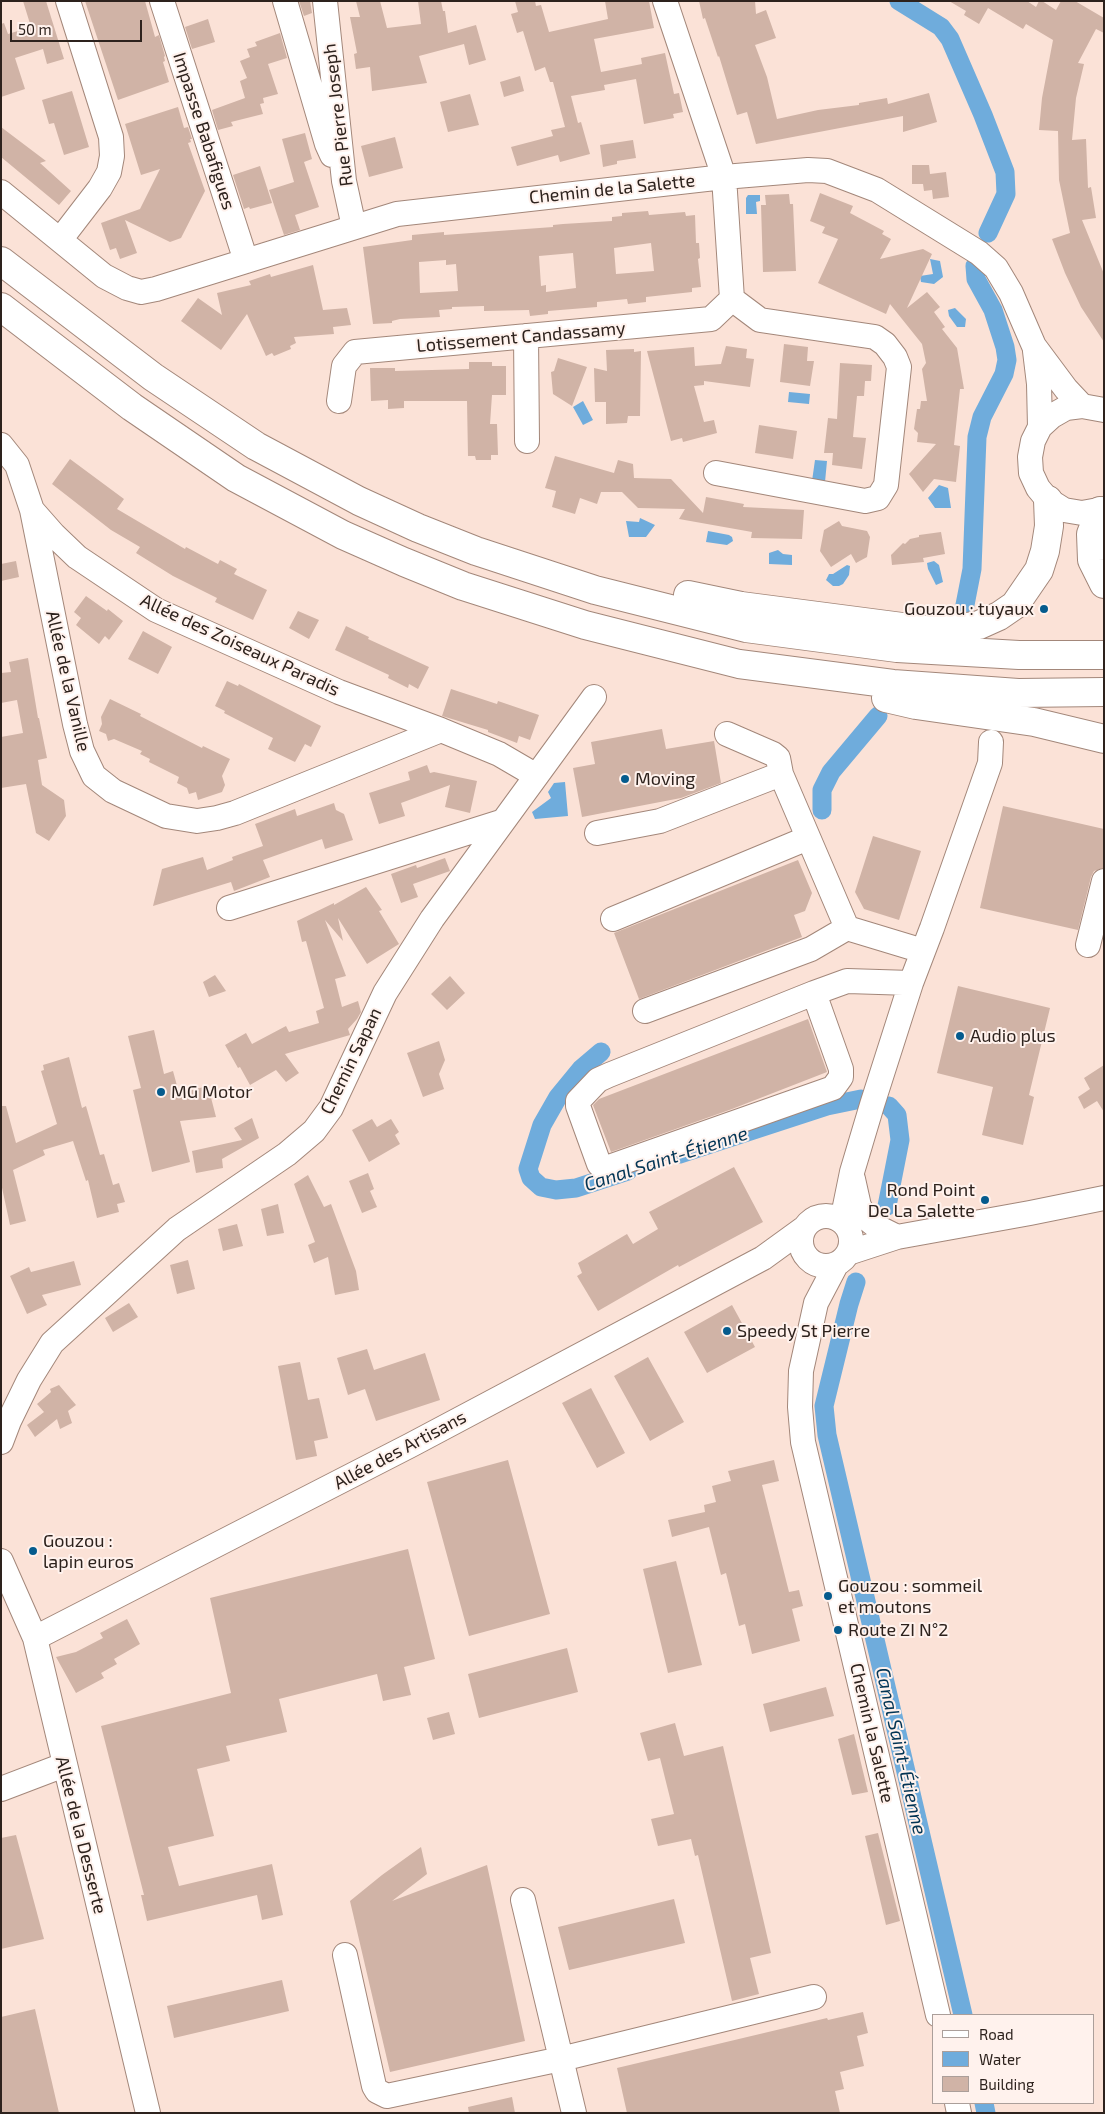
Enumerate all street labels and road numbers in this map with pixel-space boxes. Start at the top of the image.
street label: Rue Pierre Joseph [319,42,357,188]
street label: Impasse Babafigues [168,50,240,212]
street label: Chemin de la Salette [528,170,696,208]
street label: Lotissement Candassamy [416,317,626,357]
street label: Allée des Zoiseaux Paradis [137,589,343,701]
street label: Allée de la Vanille [41,608,95,754]
street label: Chemin Sapan [316,1004,386,1118]
street label: Allée des Artisans [330,1406,470,1494]
street label: Chemin la Salette [845,1661,899,1805]
street label: Allée de la Desserte [51,1754,111,1916]

